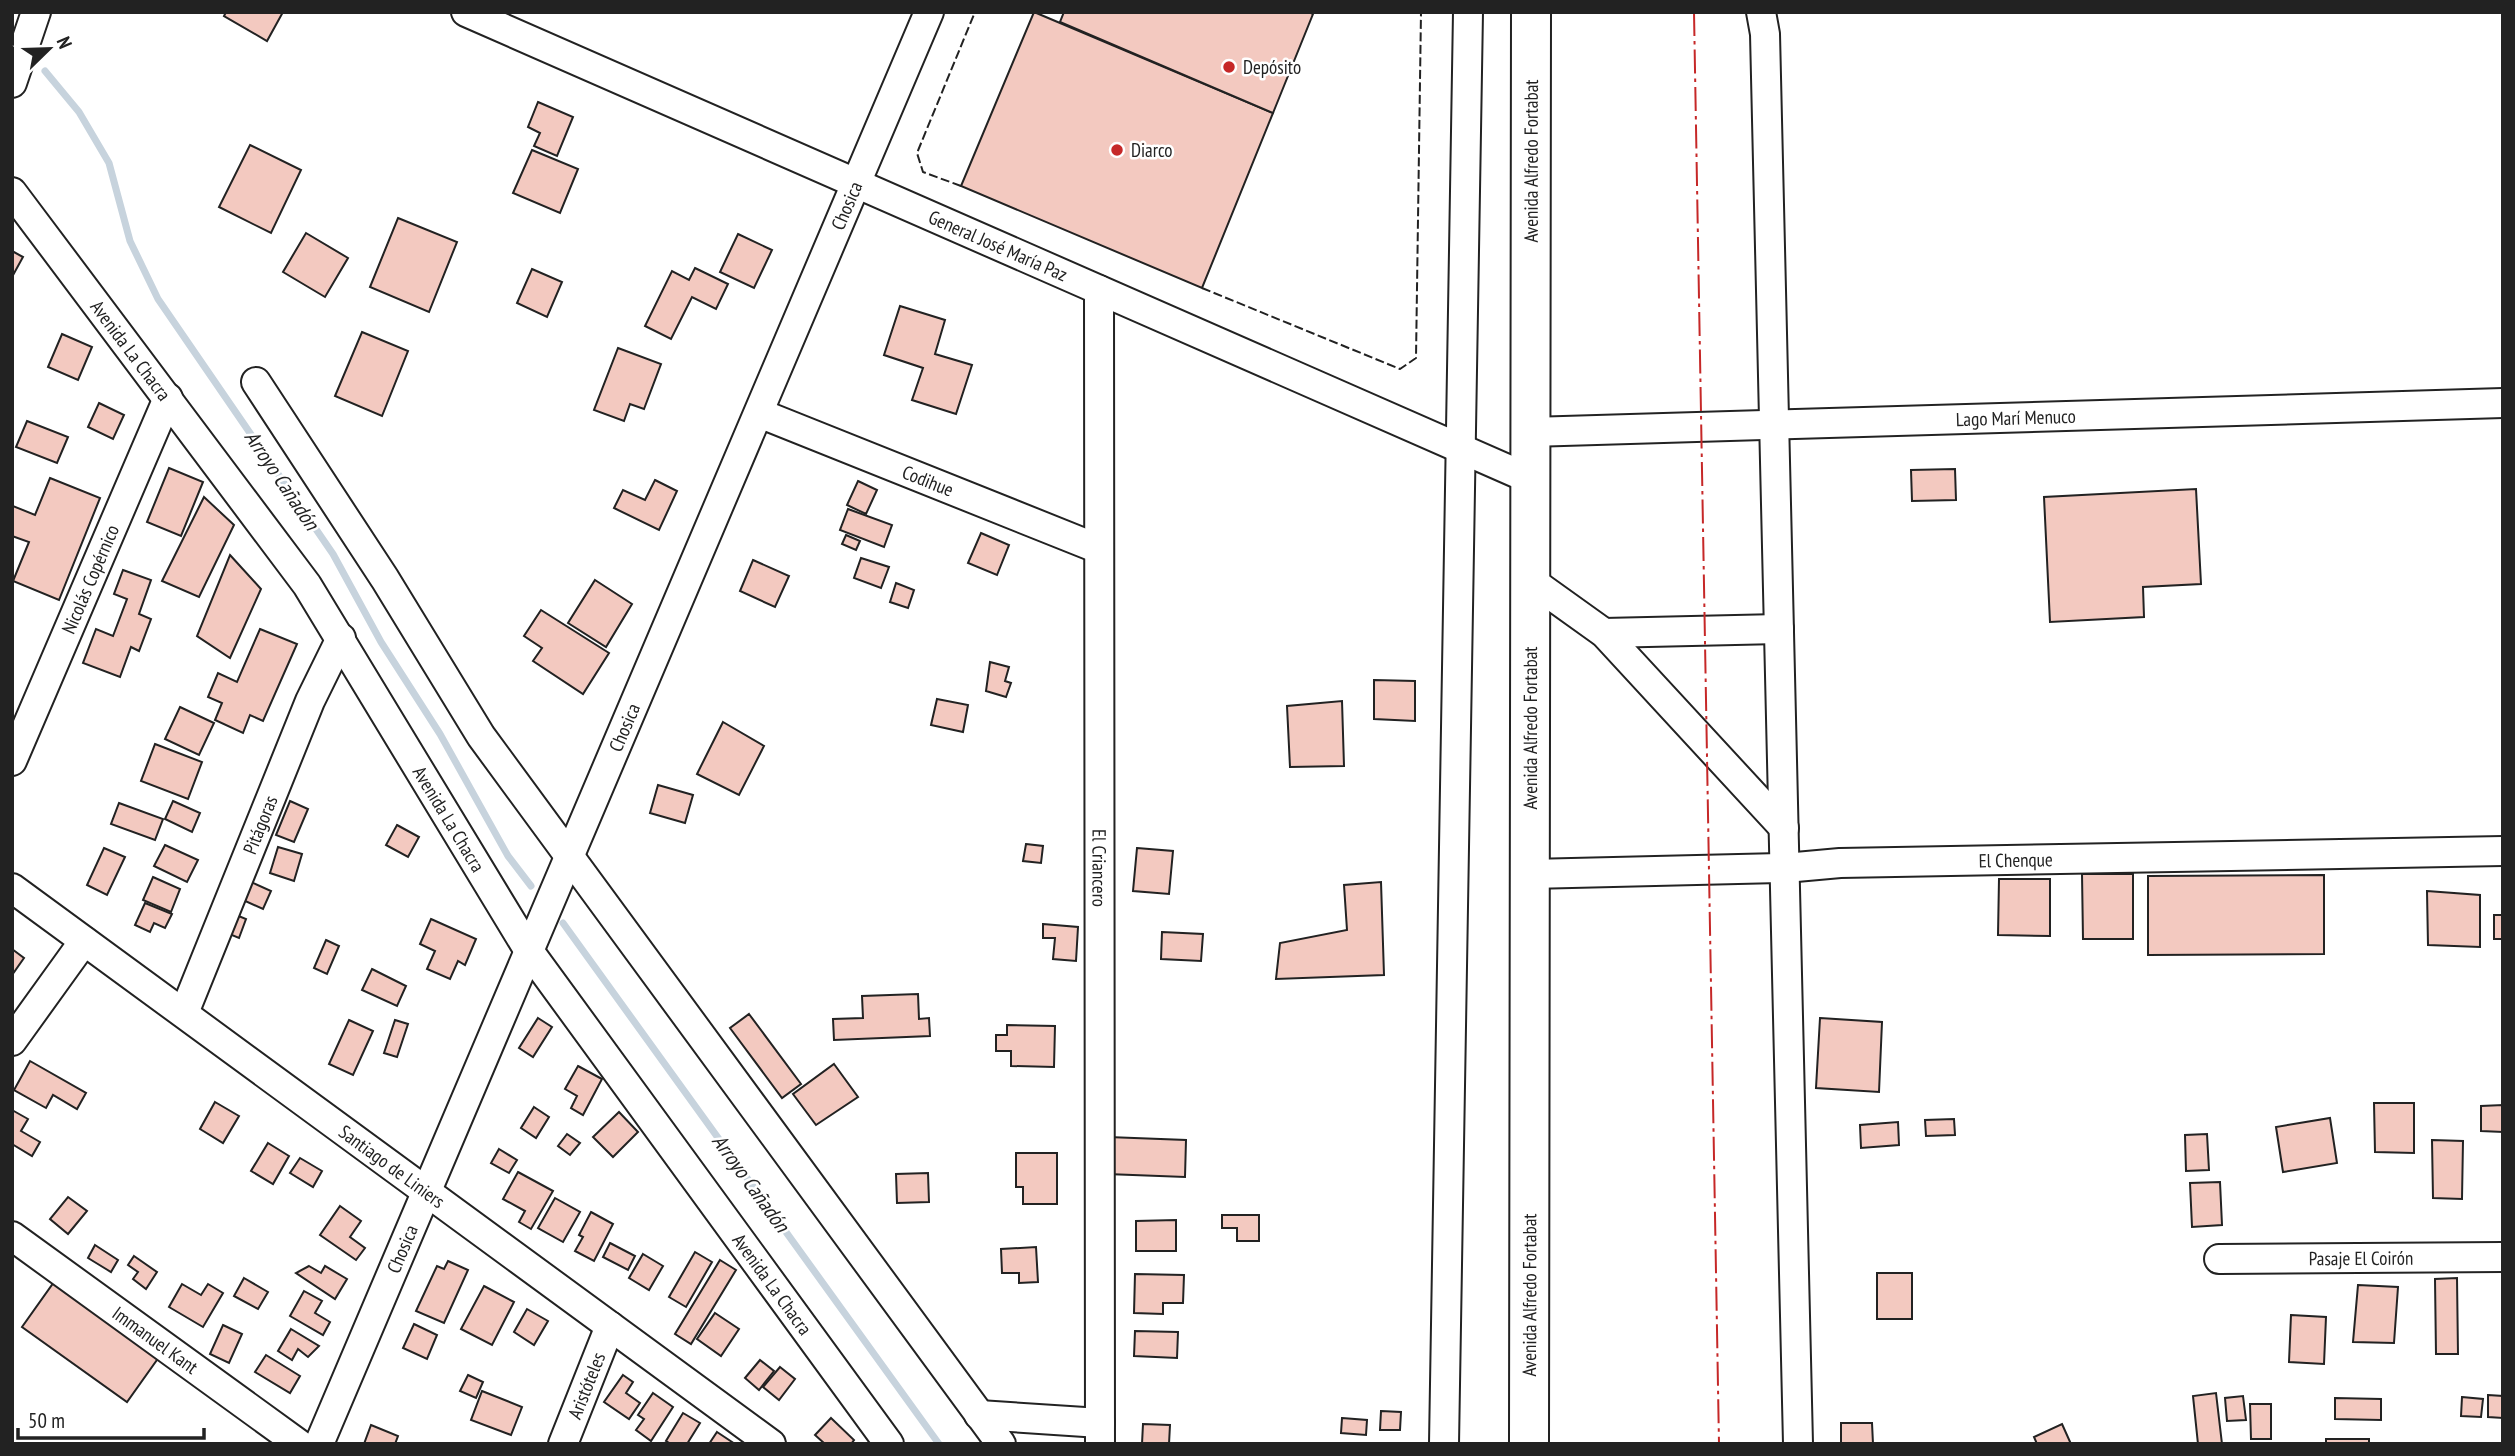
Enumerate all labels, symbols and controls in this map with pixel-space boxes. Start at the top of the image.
north arrow [14,14,84,84]
text: N [52,33,78,52]
place label: Depósito [1243,55,1301,79]
marker: Depósito [1221,59,1237,75]
street label: Avenida Alfredo Fortabat [1519,79,1543,243]
place label: Diarco [1131,138,1173,162]
marker: Diarco [1109,142,1125,158]
street label: Chosica [826,178,867,233]
street label: General José María Paz [925,205,1071,287]
street label: Avenida La Chacra [85,295,176,405]
street label: Lago Marí Menuco [1955,404,2076,431]
water label: Arroyo Cañadón [239,425,326,536]
street label: Codihue [899,460,957,502]
street label: Nicolás Copérnico [56,521,124,637]
street label: Avenida Alfredo Fortabat [1518,646,1542,810]
street label: Chosica [603,700,645,755]
street label: Avenida La Chacra [408,762,490,876]
street label: Pitágoras [237,792,283,858]
street label: El Criancero [1087,829,1112,907]
street label: El Chenque [1978,847,2053,872]
street label: Santiago de Liniers [334,1120,450,1213]
water label: Arroyo Cañadón [706,1129,797,1239]
street label: Avenida Alfredo Fortabat [1517,1213,1541,1377]
street label: Chosica [381,1221,423,1277]
street label: Avenida La Chacra [727,1229,817,1340]
street label: Pasaje El Coirón [2309,1246,2413,1270]
street label: Immanuel Kant [108,1301,203,1379]
street label: Aristóteles [562,1349,610,1422]
scale bar [18,1396,203,1440]
text: 50 m [28,1407,65,1434]

